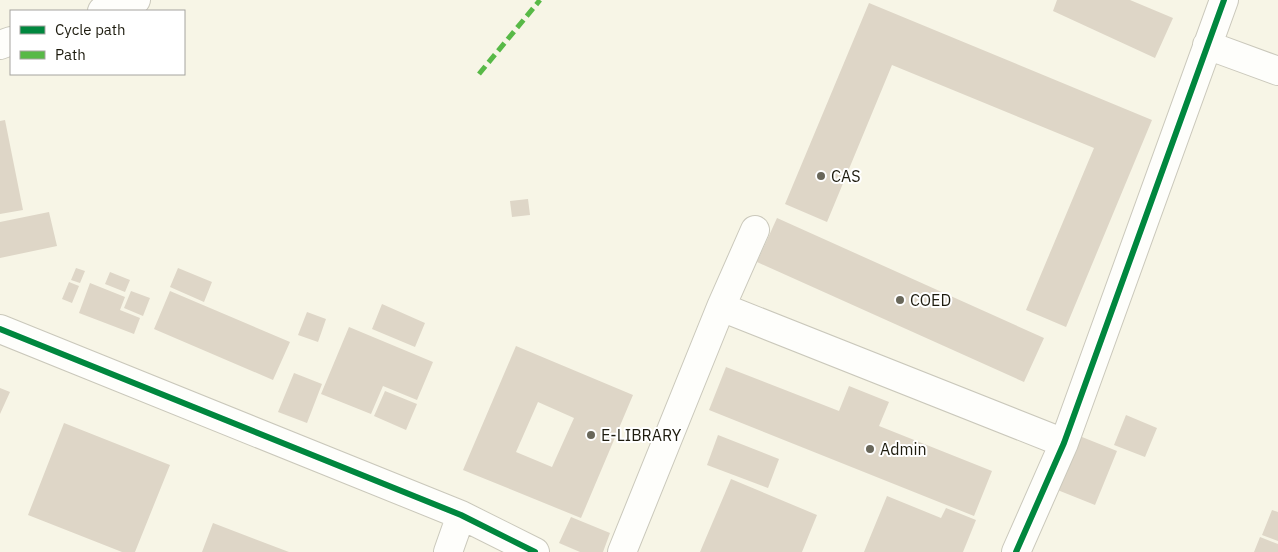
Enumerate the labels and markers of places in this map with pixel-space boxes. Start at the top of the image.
place label: CAS [831,166,861,186]
marker: CAS [815,170,827,182]
place label: COED [910,290,951,310]
marker: COED [894,294,906,306]
place label: E-LIBRARY [601,425,682,445]
marker: E-LIBRARY [585,429,597,441]
place label: Admin [880,439,927,459]
marker: Admin [864,443,876,455]

